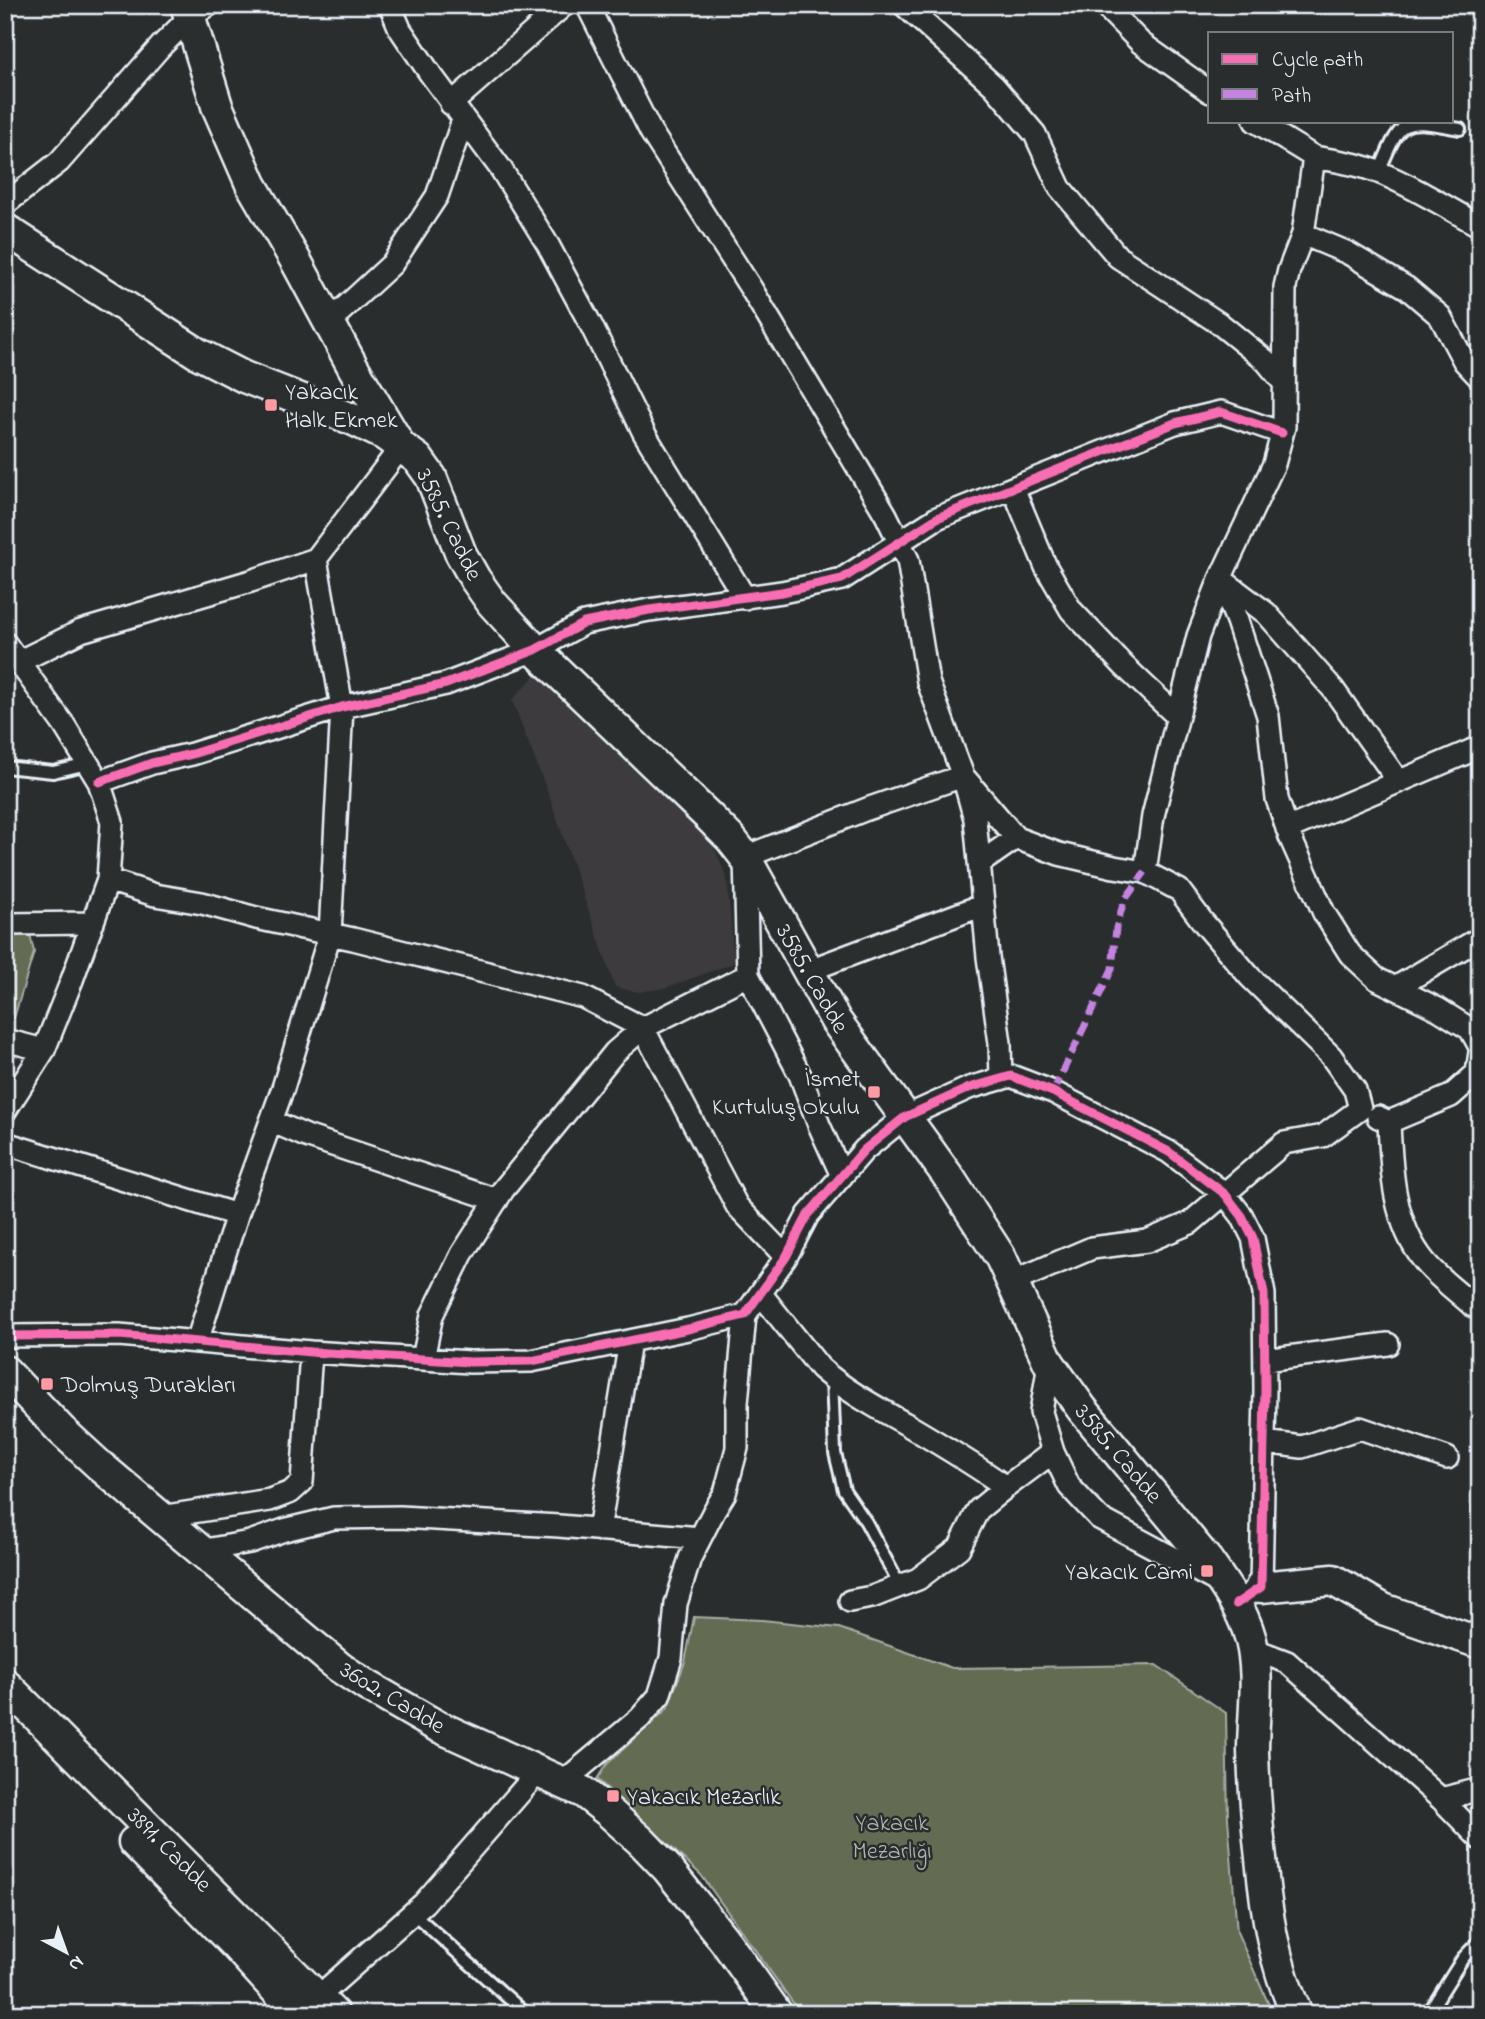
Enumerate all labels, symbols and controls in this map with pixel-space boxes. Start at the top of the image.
legend [1208,32,1454,122]
text: Cycle path [1272,46,1363,78]
text: Path [1272,82,1311,112]
place label: Yakacık Halk Ekmek [285,376,398,439]
marker: Yakacık Halk Ekmek [263,397,279,413]
street label: 3585. Cadde [405,463,490,587]
street label: 3585. Cadde [765,918,856,1041]
place label: İsmet Kurtuluş Okulu [712,1063,860,1126]
marker: İsmet Kurtuluş Okulu [866,1084,882,1100]
place label: Dolmuş Durakları [60,1369,236,1404]
marker: Dolmuş Durakları [39,1376,55,1392]
street label: 3585. Cadde [1065,1397,1170,1512]
place label: Yakacık Cami [1065,1556,1193,1591]
marker: Yakacık Cami [1199,1563,1215,1579]
street label: 3602. Cadde [332,1654,451,1745]
place label: Yakacık Mezarlık [627,1781,781,1816]
marker: Yakacık Mezarlık [605,1788,621,1804]
street label: 3891. Cadde [117,1800,219,1902]
park label: Yakacık Mezarlığı [852,1807,932,1870]
north arrow [32,1918,102,1988]
text: N [62,1949,89,1977]

